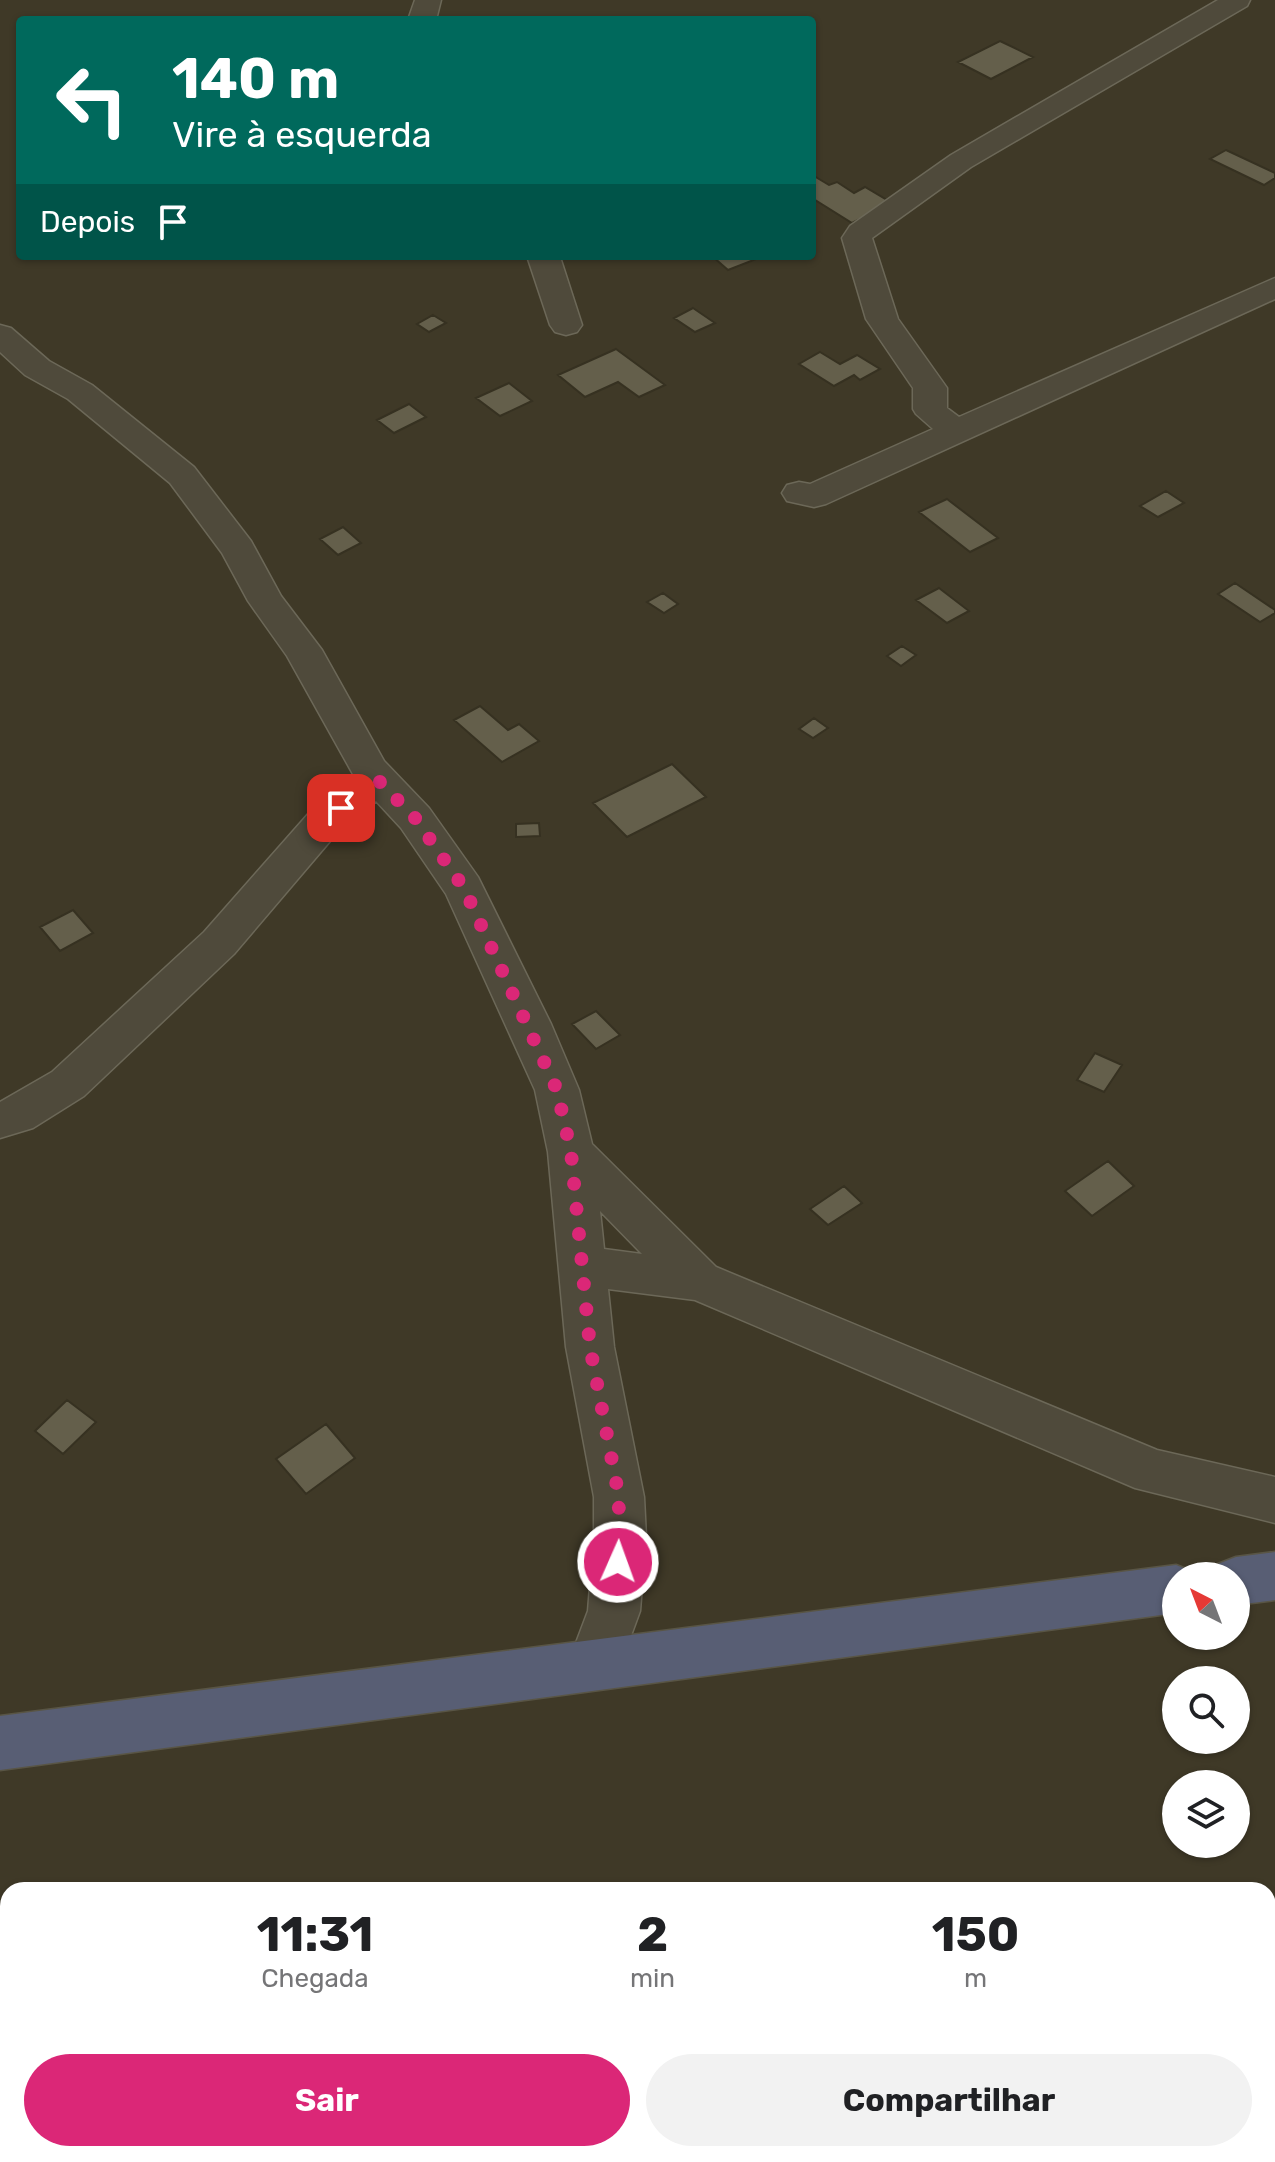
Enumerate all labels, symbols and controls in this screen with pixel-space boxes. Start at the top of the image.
text: 140 m [172,46,339,112]
icon: left [40,48,144,152]
text: Vire à esquerda [172,113,432,156]
icon: arrive [151,200,195,244]
text: Depois [40,204,135,240]
pin [307,774,375,842]
icon: arrive [319,786,363,830]
position arrow [576,1520,660,1604]
north arrow [1162,1562,1250,1650]
map controls [1162,1562,1250,1858]
button: search [1162,1666,1250,1754]
button: layers [1162,1770,1250,1858]
text: 11:31 [257,1906,373,1963]
text: 2 [637,1906,668,1963]
text: 150 [932,1906,1019,1963]
text: Chegada [261,1963,369,1994]
text: min [630,1963,675,1994]
text: m [964,1963,987,1994]
button: Sair [24,2054,630,2146]
button: Compartilhar [646,2054,1252,2146]

